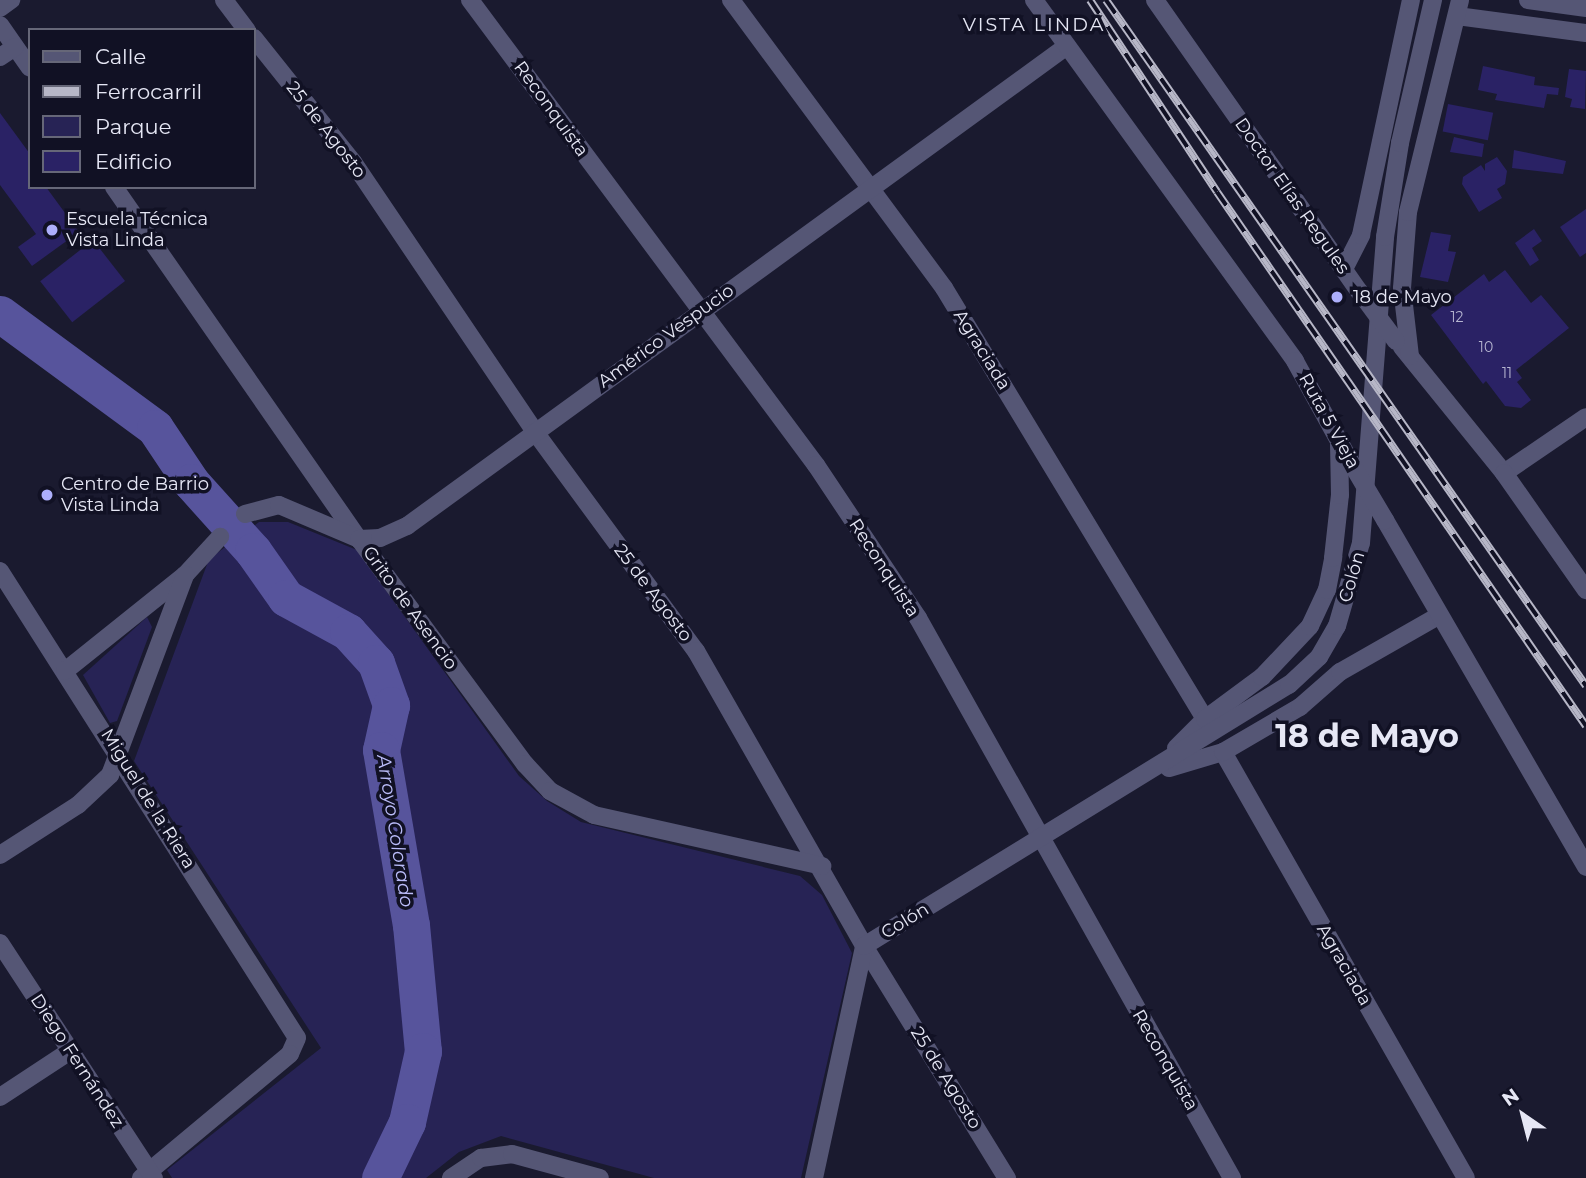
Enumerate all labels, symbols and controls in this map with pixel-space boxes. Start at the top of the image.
district label: VISTA LINDA [964,14,1104,36]
legend [28,28,256,189]
text: Calle [95,44,146,69]
street label: Reconquista [509,57,593,161]
street label: 25 de Agosto [282,77,370,183]
text: Ferrocarril [95,79,202,104]
text: Parque [95,114,171,139]
street label: Doctor Elías Regules [1230,114,1354,278]
text: Edificio [95,149,172,174]
place label: Escuela Técnica Vista Linda [66,209,208,252]
marker: Escuela Técnica Vista Linda [44,222,60,238]
street label: Américo Vespucio [594,280,738,392]
place label: 18 de Mayo [1353,286,1452,308]
marker: 18 de Mayo [1327,287,1347,307]
street label: Agraciada [949,306,1015,394]
house number: 12 [1450,309,1464,325]
house number: 10 [1479,339,1493,355]
house number: 11 [1502,365,1512,381]
street label: Ruta 5 Vieja [1294,370,1364,472]
place label: Centro de Barrio Vista Linda [61,474,209,516]
marker: Centro de Barrio Vista Linda [39,487,55,503]
street label: Reconquista [844,515,924,621]
street label: 25 de Agosto [609,540,697,646]
street label: Grito de Asencio [358,542,462,674]
street label: Colón [1334,549,1370,605]
district label: 18 de Mayo [1275,717,1459,755]
street label: Miguel de la Riera [96,725,200,873]
water label: Arroyo Colorado [372,753,418,909]
street label: Colón [877,898,933,944]
street label: Agraciada [1312,920,1376,1010]
street label: Diego Fernández [26,990,128,1132]
street label: Reconquista [1127,1006,1203,1114]
street label: 25 de Agosto [906,1023,986,1133]
north arrow [1488,1080,1558,1150]
text: N [1498,1084,1524,1111]

